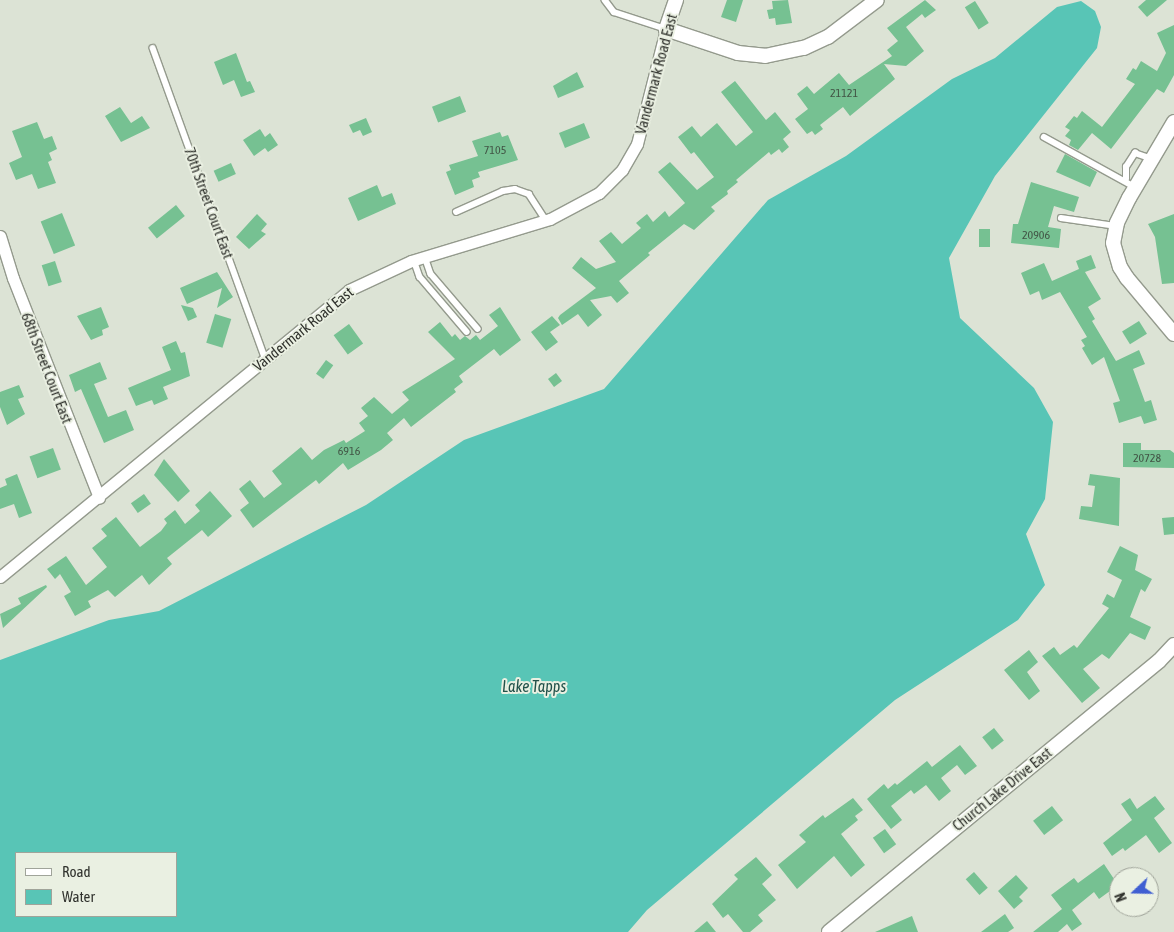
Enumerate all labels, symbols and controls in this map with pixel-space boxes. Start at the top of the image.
street label: Vandermark Road East [631,12,681,136]
house number: 21121 [830,87,858,101]
house number: 7105 [484,144,506,158]
street label: 70th Street Court East [180,145,238,261]
house number: 20906 [1022,229,1050,243]
street label: Vandermark Road East [249,283,357,375]
street label: 68th Street Court East [18,310,76,426]
house number: 6916 [338,445,360,459]
house number: 20728 [1133,452,1161,466]
water label: Lake Tapps [502,676,566,696]
street label: Church Lake Drive East [949,743,1055,835]
legend [15,852,178,917]
text: Road [62,863,91,880]
north arrow [1109,867,1159,917]
text: Water [62,888,95,905]
text: N [1112,890,1130,904]

